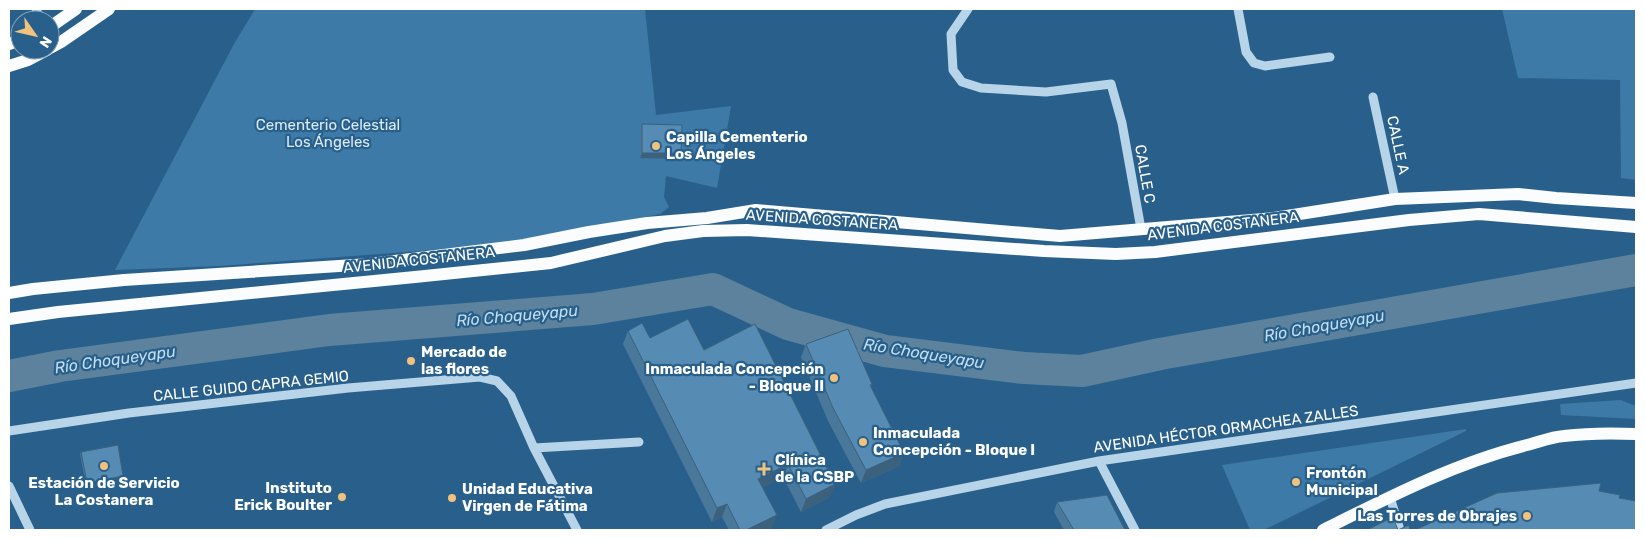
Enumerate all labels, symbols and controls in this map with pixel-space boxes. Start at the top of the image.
north arrow [10,10,60,60]
text: N [35,33,55,51]
street label: CALLE A [1383,114,1413,176]
park label: Cementerio Celestial Los Ángeles [256,116,400,151]
place label: Capilla Cementerio Los Ángeles [666,128,808,163]
marker: Capilla Cementerio Los Ángeles [650,140,662,152]
street label: CALLE C [1131,143,1159,205]
street label: AVENIDA COSTANERA [745,206,899,234]
street label: AVENIDA COSTANERA [1146,208,1300,244]
street label: AVENIDA COSTANERA [342,243,496,277]
water label: Río Choqueyapu [455,301,579,330]
water label: Río Choqueyapu [1262,305,1386,345]
water label: Río Choqueyapu [862,335,986,372]
water label: Río Choqueyapu [53,342,177,377]
place label: Mercado de las flores [421,343,507,378]
marker: Mercado de las flores [405,355,417,367]
place label: Inmaculada Concepción - Bloque II [645,360,824,395]
street label: CALLE GUIDO CAPRA GEMIO [152,367,350,405]
marker: Inmaculada Concepción - Bloque II [828,372,840,384]
street label: AVENIDA HÉCTOR ORMACHEA ZALLES [1092,401,1360,457]
place label: Inmaculada Concepción - Bloque I [873,424,1035,459]
marker: Inmaculada Concepción - Bloque I [857,436,869,448]
place label: Clínica de la CSBP [775,451,854,486]
marker: Estación de Servicio La Costanera [98,460,110,472]
marker: Clínica de la CSBP [757,462,771,476]
place label: Frontón Municipal [1306,464,1378,499]
place label: Estación de Servicio La Costanera [28,474,180,509]
marker: Frontón Municipal [1290,476,1302,488]
place label: Instituto Erick Boulter [234,479,332,514]
place label: Unidad Educativa Virgen de Fátima [462,480,593,515]
marker: Instituto Erick Boulter [336,491,348,503]
marker: Unidad Educativa Virgen de Fátima [446,492,458,504]
place label: Las Torres de Obrajes [1357,507,1517,525]
marker: Las Torres de Obrajes [1521,510,1533,522]

